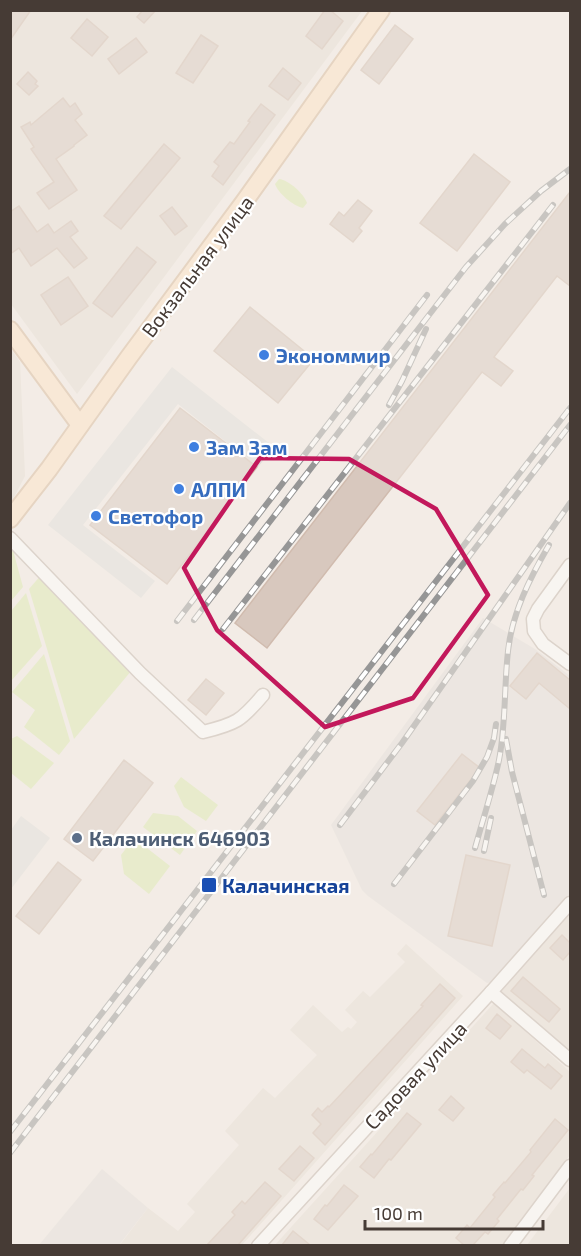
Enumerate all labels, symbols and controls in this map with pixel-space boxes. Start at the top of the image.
street label: Вокзальная улица [136,191,259,342]
place label: Экономмир [276,343,390,367]
marker: Экономмир [257,348,271,362]
place label: Зам Зам [206,435,287,459]
marker: Зам Зам [187,440,201,454]
place label: АЛПИ [191,477,246,501]
marker: АЛПИ [172,482,186,496]
place label: Светофор [108,504,203,528]
marker: Светофор [89,509,103,523]
place label: Калачинск 646903 [89,826,270,850]
marker: Калачинск 646903 [70,831,84,845]
place label: Калачинская [222,873,350,897]
marker: Калачинская [200,876,218,894]
street label: Садовая улица [359,1016,472,1135]
scale bar [365,1193,544,1231]
text: 100 m [374,1202,423,1224]

